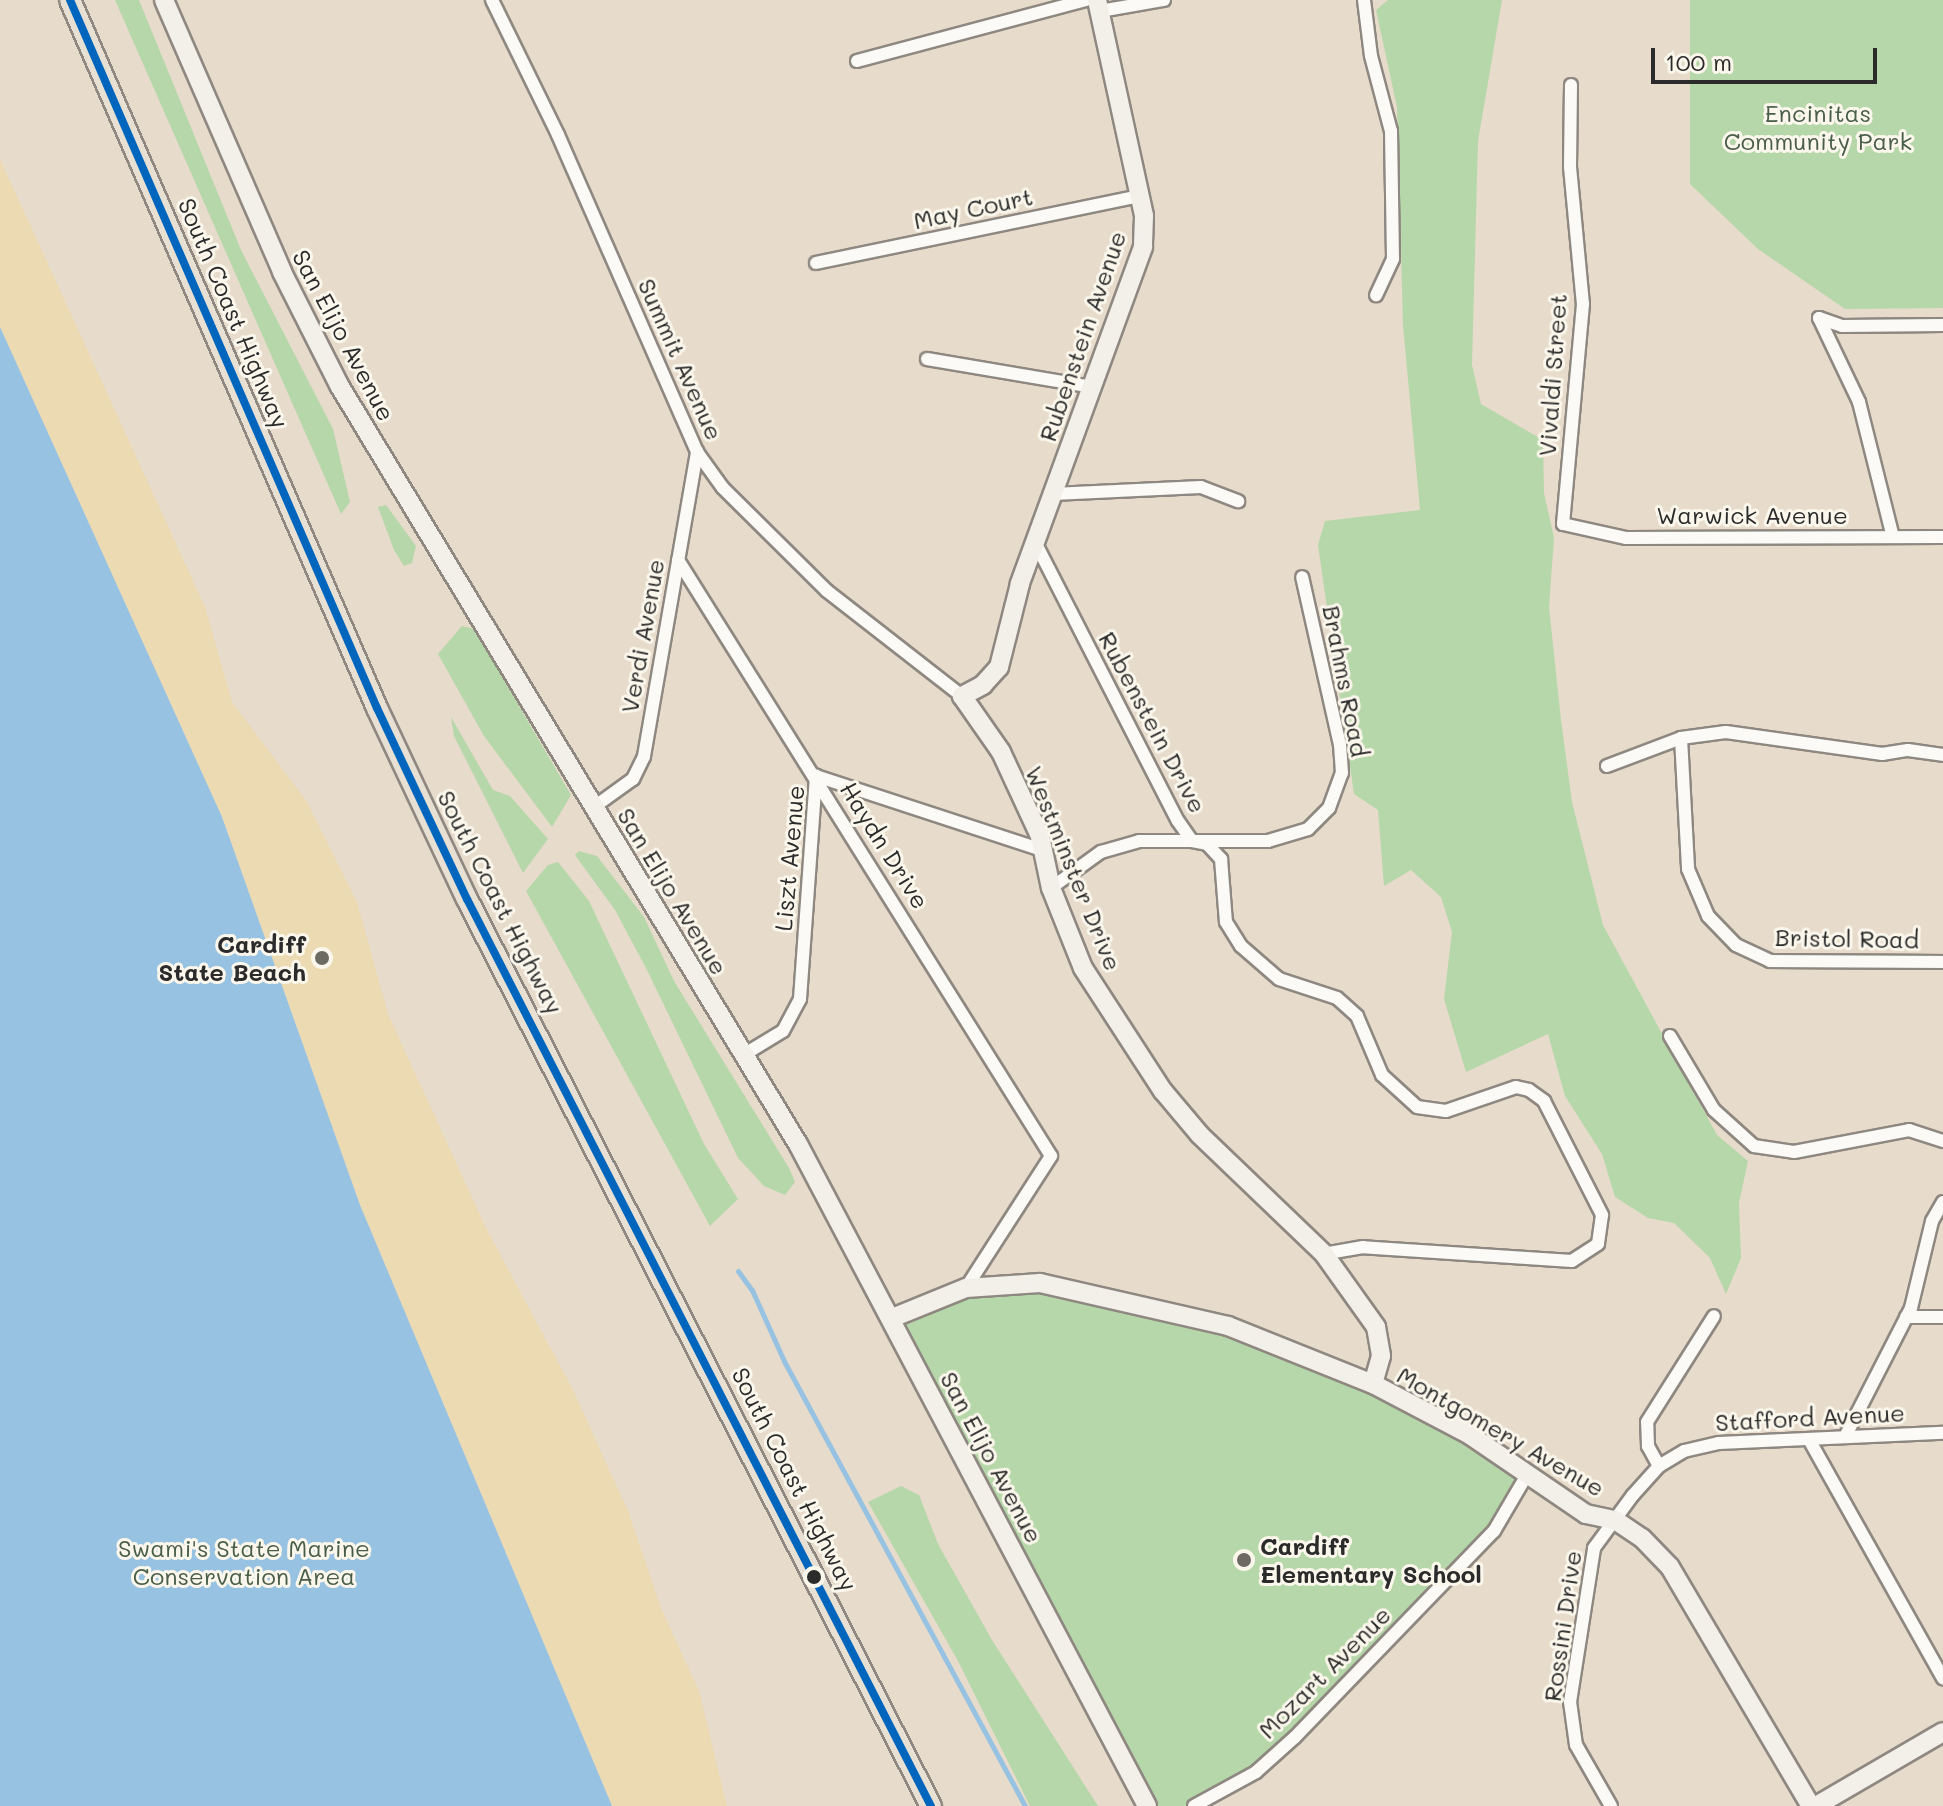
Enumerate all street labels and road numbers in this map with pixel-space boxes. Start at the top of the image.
street label: May Court [911,181,1035,235]
street label: South Coast Highway [173,194,295,432]
street label: Rubenstein Avenue [1033,227,1131,445]
street label: San Elijo Avenue [287,245,401,425]
street label: Summit Avenue [633,274,729,444]
street label: Vivaldi Street [1532,293,1572,457]
street label: Warwick Avenue [1656,501,1848,529]
street label: Verdi Avenue [614,557,670,715]
street label: Brahms Road [1317,603,1375,759]
street label: Rubenstein Drive [1093,627,1213,817]
street label: Westminster Drive [1020,761,1128,975]
street label: Haydn Drive [835,776,935,914]
street label: Liszt Avenue [768,784,810,932]
street label: South Coast Highway [432,785,570,1019]
street label: San Elijo Avenue [612,802,734,980]
street label: Bristol Road [1775,922,1919,954]
street label: Montgomery Avenue [1392,1360,1610,1502]
street label: South Coast Highway [726,1362,864,1596]
street label: San Elijo Avenue [935,1367,1049,1547]
street label: Stafford Avenue [1714,1398,1906,1436]
street label: Rossini Drive [1537,1549,1587,1703]
street label: Mozart Avenue [1252,1600,1396,1744]

